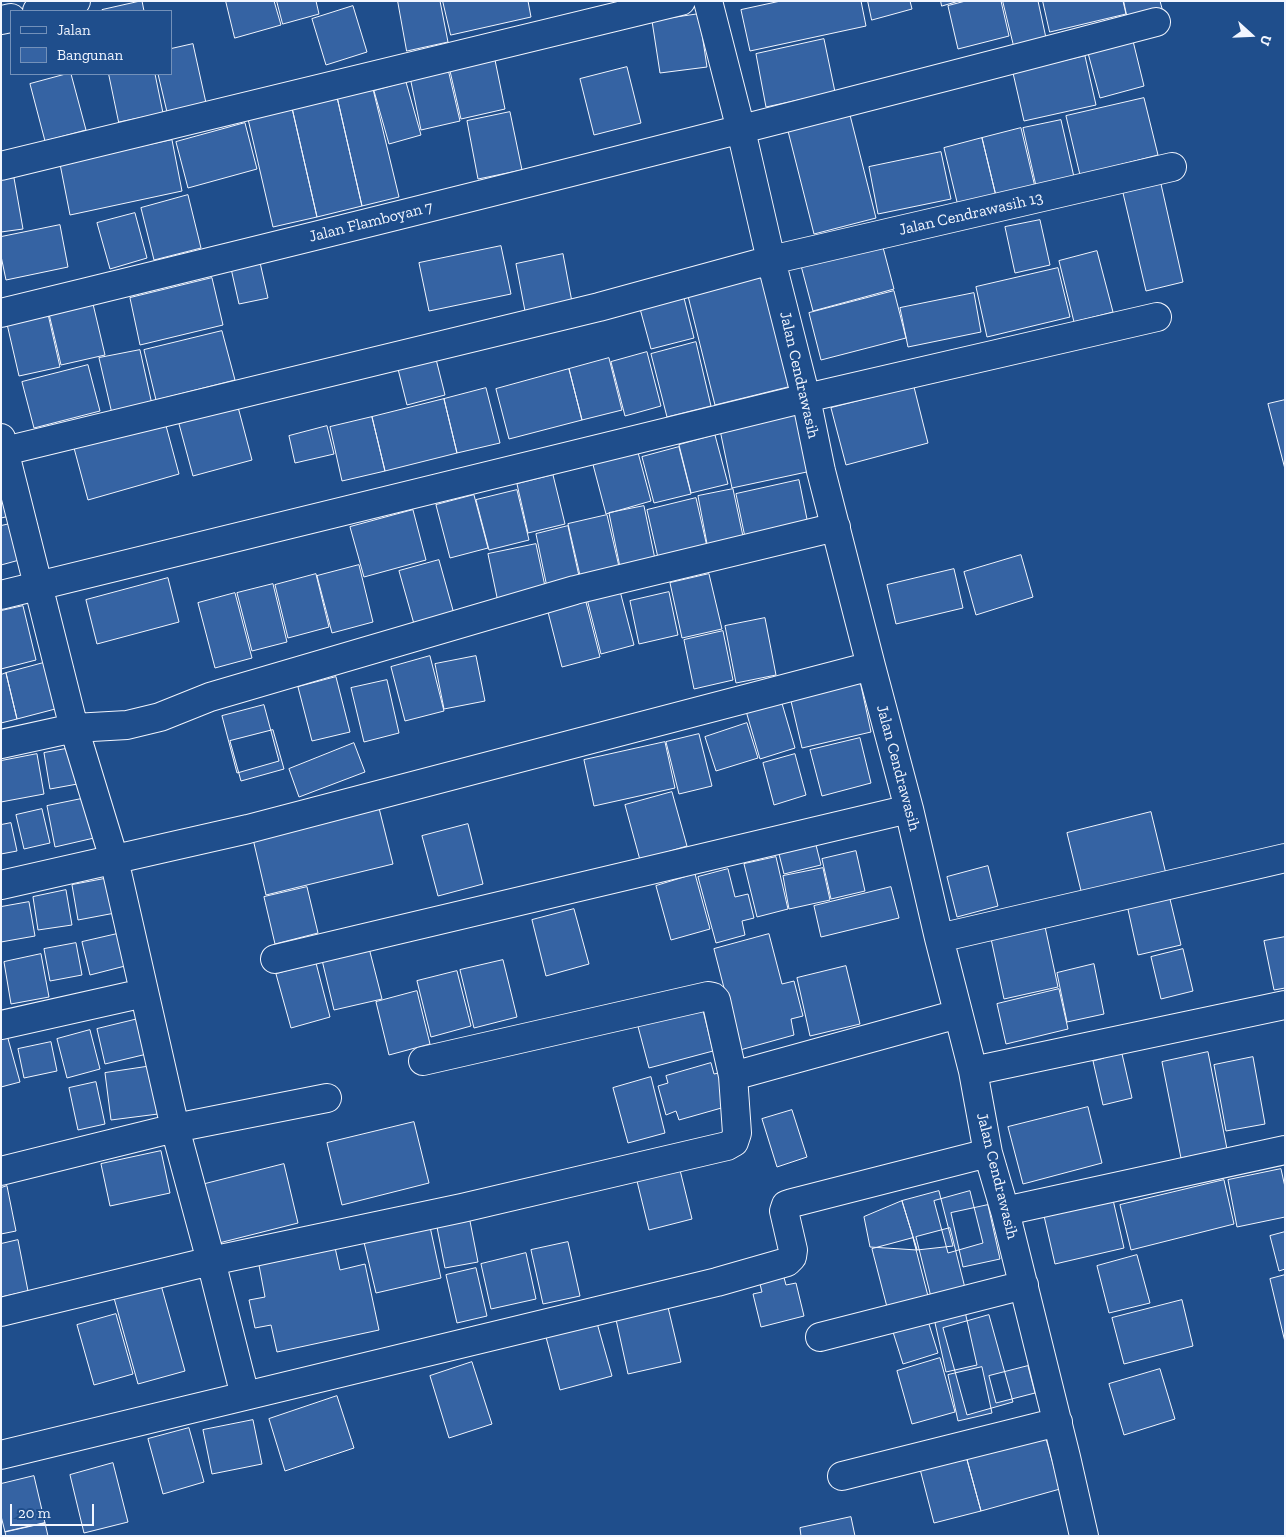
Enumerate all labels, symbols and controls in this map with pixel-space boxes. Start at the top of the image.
legend [10,10,172,75]
north arrow [1226,10,1276,60]
text: Jalan [57,21,91,39]
text: U [1256,33,1275,48]
text: Bangunan [57,46,123,64]
street label: Jalan Cendrawasih 13 [897,188,1045,240]
street label: Jalan Flamboyan 7 [307,197,435,247]
street label: Jalan Cendrawasih [775,310,823,440]
street label: Jalan Cendrawasih [872,703,924,833]
street label: Jalan Cendrawasih [972,1111,1022,1241]
scale bar [12,1494,96,1526]
text: 20 m [18,1504,51,1522]

